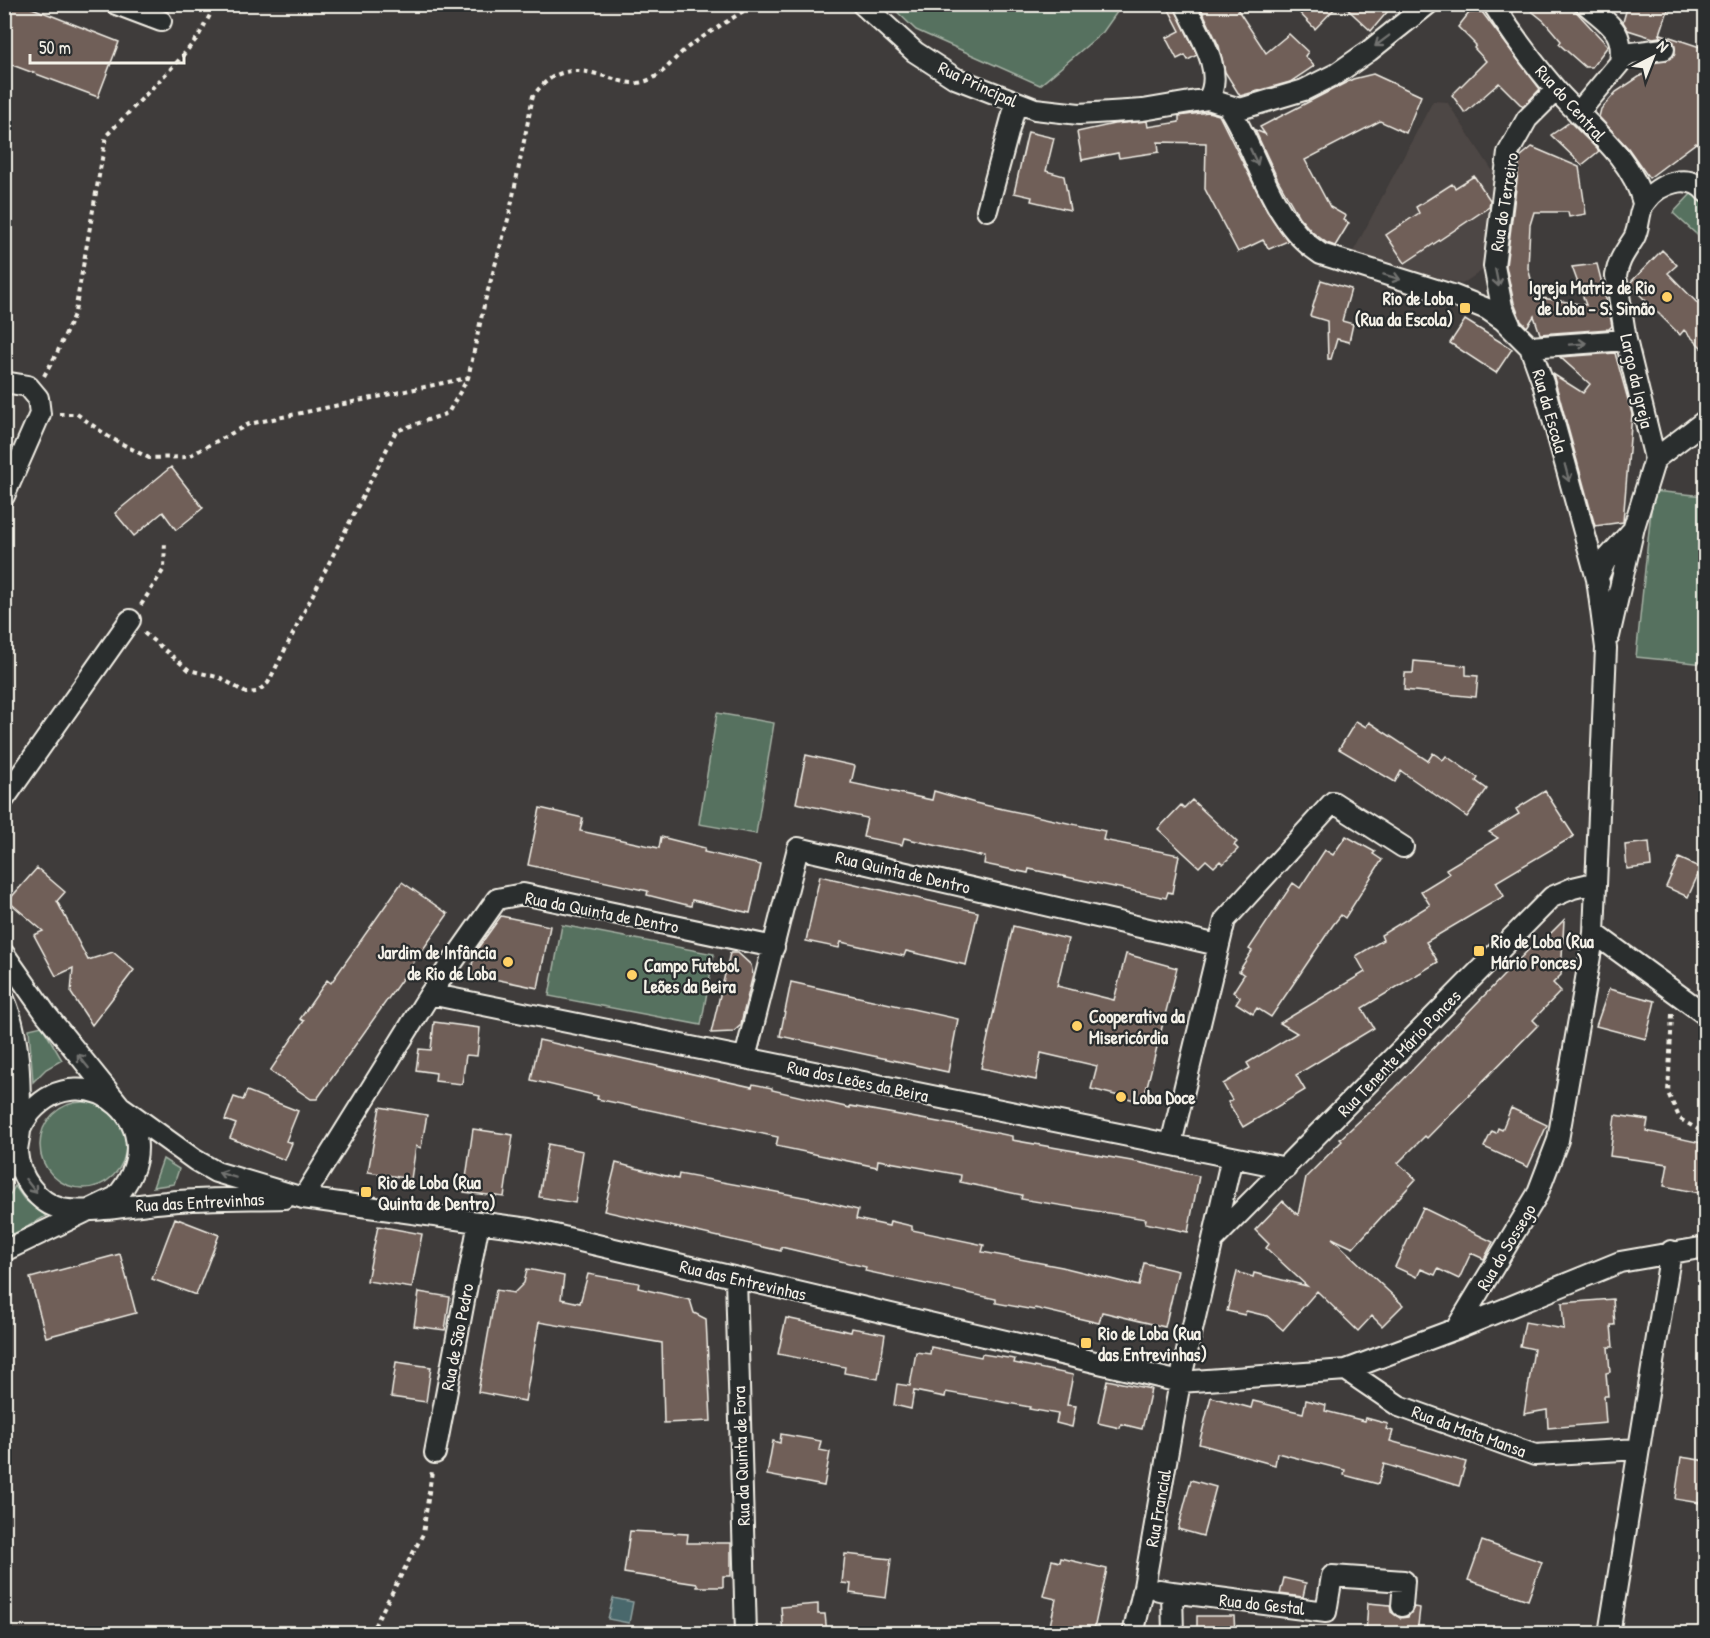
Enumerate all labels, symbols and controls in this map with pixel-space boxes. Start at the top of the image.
scale bar [30,27,184,65]
north arrow [1623,27,1683,87]
text: 50 m [39,35,71,60]
one-way arrow [1375,35,1391,47]
text: N [1653,35,1674,57]
street label: Rua Principal [934,55,1022,113]
street label: Rua do Central [1530,59,1612,147]
one-way arrow [1249,147,1261,165]
street label: Rua do Terreiro [1484,151,1524,253]
one-way arrow [1492,267,1503,287]
one-way arrow [1382,272,1401,283]
place label: Igreja Matriz de Rio de Loba - S. Simão [1529,275,1656,321]
place label: Rio de Loba (Rua da Escola) [1355,286,1454,332]
marker: Igreja Matriz de Rio de Loba - S. Simão [1660,290,1674,304]
marker: Rio de Loba (Rua da Escola) [1458,301,1472,315]
street label: Largo da Igreja [1614,331,1660,431]
one-way arrow [1568,338,1588,349]
street label: Rua da Escola [1526,366,1574,456]
one-way arrow [1562,463,1573,482]
street label: Rua Quinta de Dentro [833,844,973,900]
street label: Rua da Quinta de Dentro [523,885,681,939]
place label: Rio de Loba (Rua Mário Ponces) [1491,929,1595,975]
place label: Jardim de Infância de Rio de Loba [378,940,497,986]
marker: Rio de Loba (Rua Mário Ponces) [1472,944,1486,958]
place label: Campo Futebol Leões da Beira [644,953,740,999]
marker: Jardim de Infância de Rio de Loba [501,955,515,969]
marker: Campo Futebol Leões da Beira [625,968,639,982]
street label: Rua Tenente Mário Ponces [1332,984,1467,1122]
place label: Cooperativa da Misericórdia [1089,1004,1186,1050]
marker: Cooperativa da Misericórdia [1070,1019,1084,1033]
one-way arrow [77,1053,90,1069]
street label: Rua dos Leões da Beira [785,1054,931,1108]
place label: Loba Doce [1133,1085,1196,1110]
marker: Loba Doce [1114,1090,1128,1104]
one-way arrow [218,1169,237,1180]
place label: Rio de Loba (Rua Quinta de Dentro) [378,1170,496,1216]
one-way arrow [25,1178,38,1194]
marker: Rio de Loba (Rua Quinta de Dentro) [359,1185,373,1199]
street label: Rua das Entrevinhas [135,1186,265,1218]
street label: Rua do Sossego [1470,1199,1542,1295]
street label: Rua das Entrevinhas [677,1253,809,1307]
street label: Rua de São Pedro [434,1281,480,1393]
place label: Rio de Loba (Rua das Entrevinhas) [1098,1321,1207,1367]
marker: Rio de Loba (Rua das Entrevinhas) [1079,1336,1093,1350]
street label: Rua da Quinta de Fora [726,1386,756,1526]
street label: Rua da Mata Mansa [1408,1399,1530,1463]
street label: Rua Francial [1139,1467,1177,1549]
street label: Rua do Gestal [1218,1587,1306,1621]

